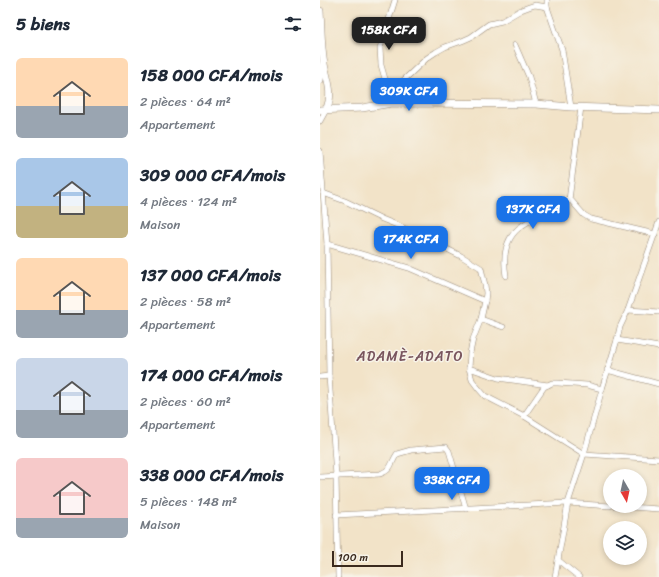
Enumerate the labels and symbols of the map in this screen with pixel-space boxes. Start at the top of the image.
pin: 158K CFA [348,17,430,51]
pin: 309K CFA [368,78,450,112]
pin: 137K CFA [492,196,574,230]
pin: 174K CFA [370,226,452,260]
district label: ADAMÈ-ADATO [355,344,464,369]
pin: 338K CFA [411,467,493,501]
north arrow [603,469,647,513]
scale bar [332,549,403,568]

